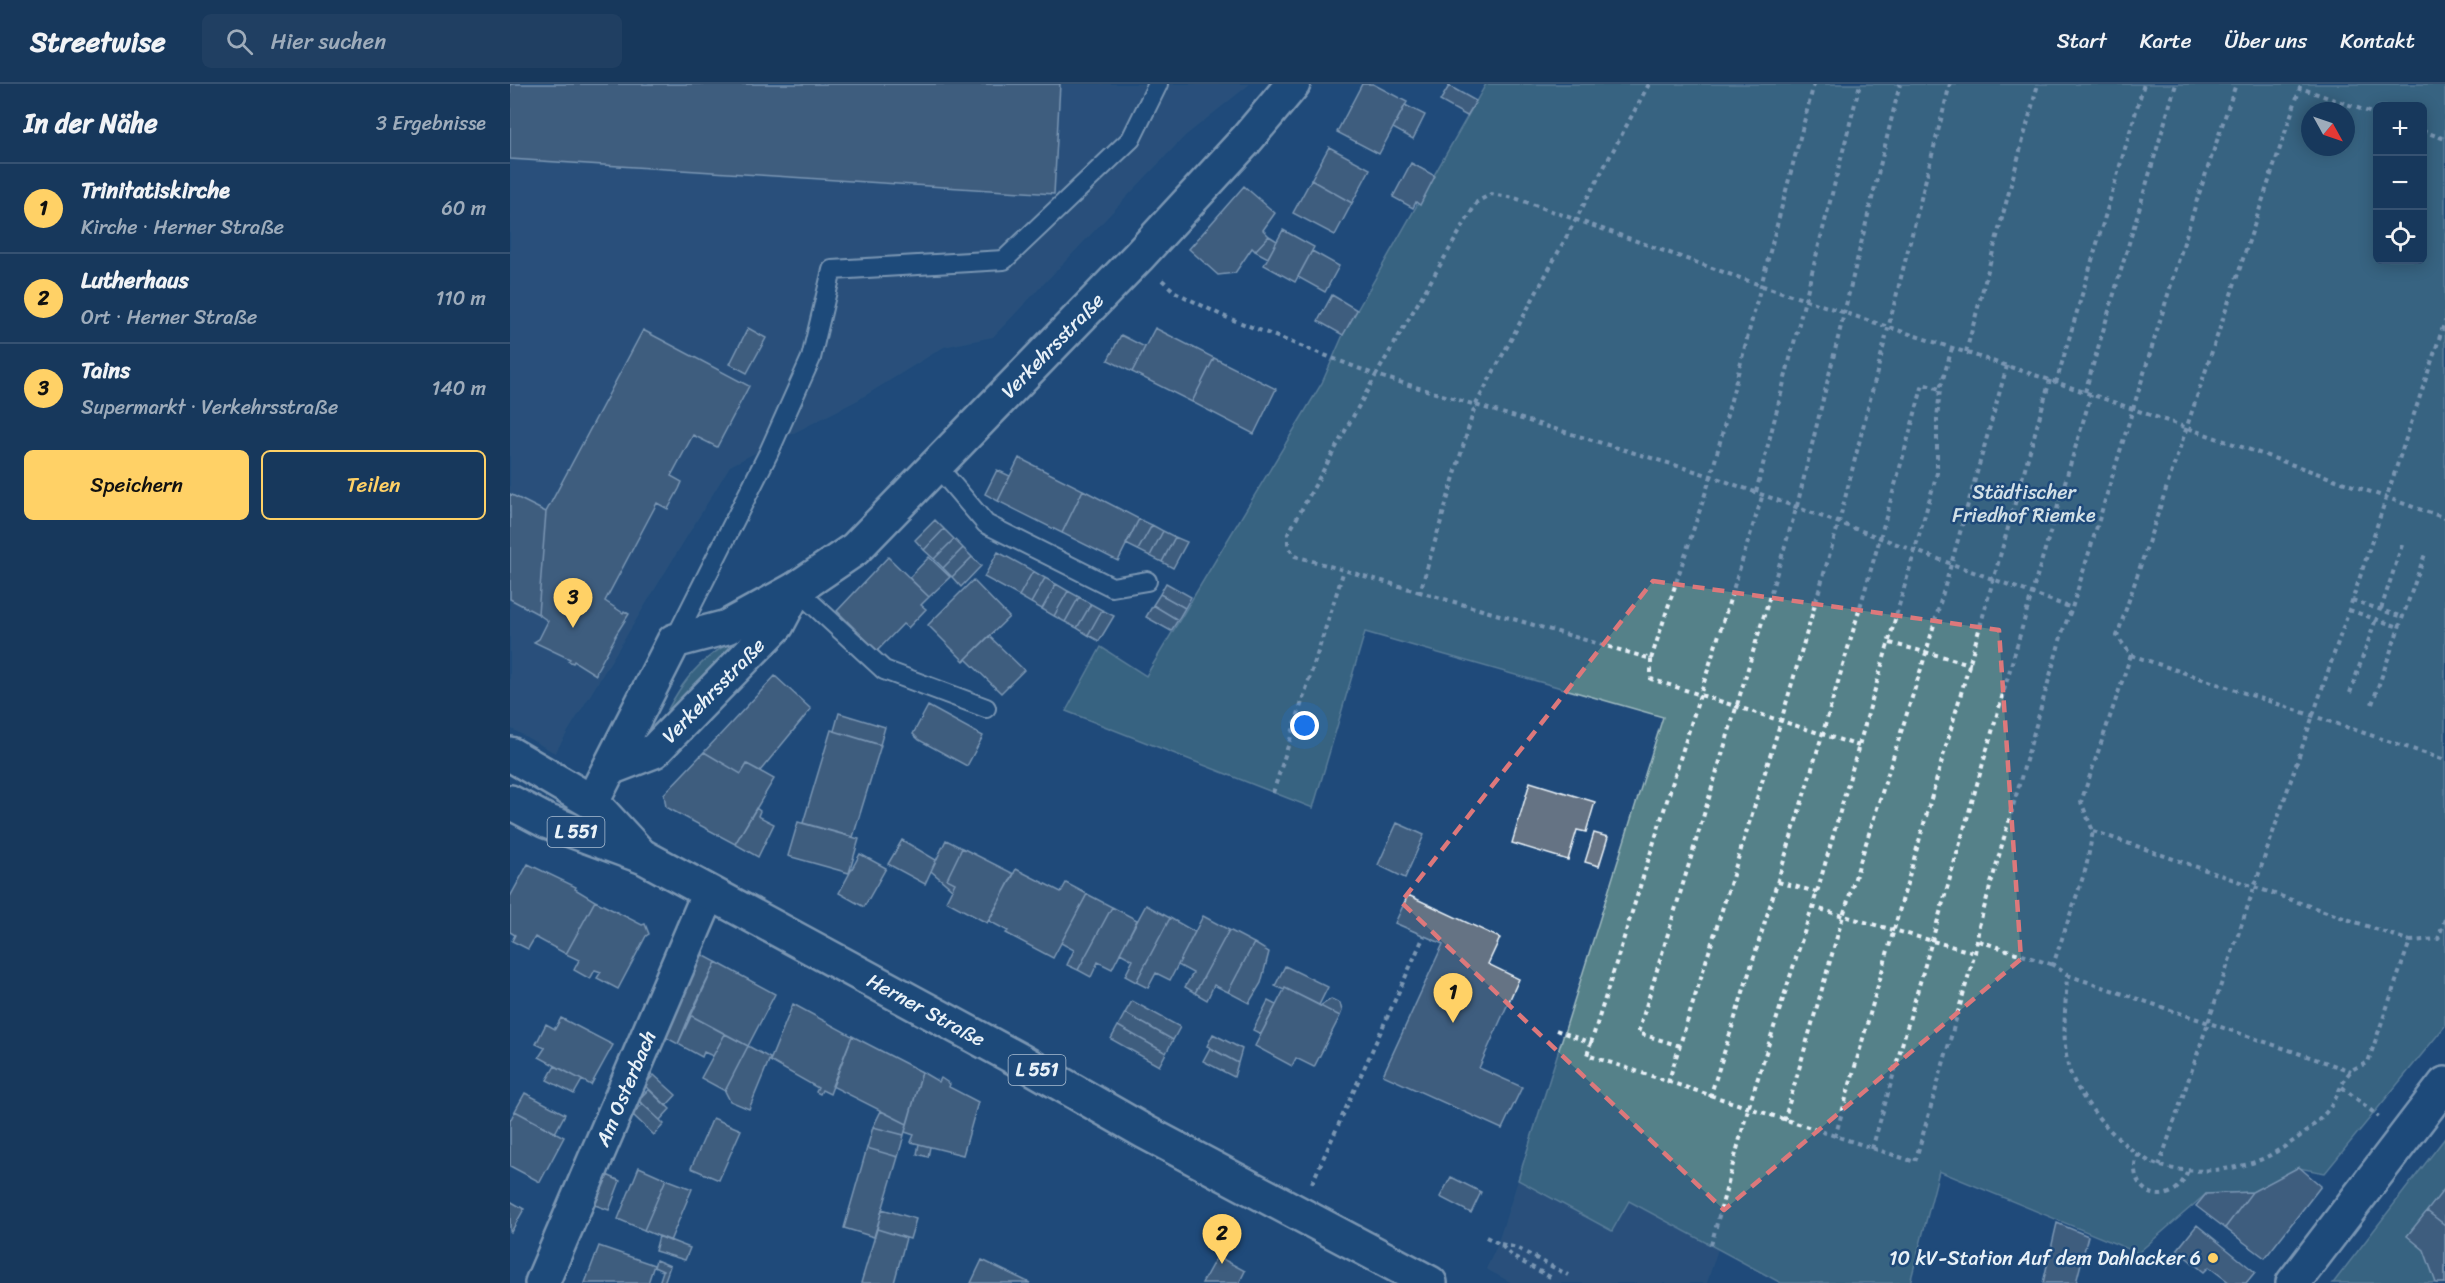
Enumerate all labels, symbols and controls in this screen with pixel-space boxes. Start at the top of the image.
search box [202,14,622,68]
text: Streetwise [30,17,166,66]
text: Hier suchen [271,22,386,61]
text: Start [2057,22,2107,60]
text: Karte [2140,22,2192,60]
text: Über uns [2225,22,2307,60]
text: Kontakt [2340,22,2415,60]
icon: search [223,25,256,58]
text: In der Nähe [24,100,158,146]
north arrow [2301,102,2355,156]
map controls [2373,102,2427,264]
button: + [2373,102,2427,156]
text: 3 Ergebnisse [376,106,486,141]
button: − [2373,156,2427,210]
text: Trinitatiskirche [81,171,230,210]
text: 1 [39,191,48,226]
text: 60 m [441,191,486,226]
text: Kirche · Herner Straße [81,210,284,245]
button: locate [2373,210,2427,264]
text: Lutherhaus [81,261,189,300]
text: 2 [38,281,49,316]
text: 110 m [436,281,486,316]
street label: Verkehrsstraße [992,284,1112,407]
text: Ort · Herner Straße [81,300,257,335]
text: Tains [81,351,130,390]
text: 3 [38,371,49,406]
text: 140 m [432,371,486,406]
text: Supermarkt · Verkehrsstraße [81,390,338,425]
button: Speichern [24,450,249,520]
button: Teilen [261,450,486,520]
park label: Städtischer Friedhof Riemke [1952,475,2096,533]
pin: 3 [554,578,592,628]
street label: Verkehrsstraße [653,629,774,751]
your location [1290,711,1319,740]
road number: L 551 [548,817,604,847]
street label: Herner Straße [860,963,992,1056]
pin: 1 [1434,974,1472,1023]
street label: Am Osterbach [585,1024,666,1153]
road number: L 551 [1008,1055,1066,1085]
pin: 2 [1202,1214,1242,1264]
place label: 10 kV-Station Auf dem Dahlacker 6 [1889,1241,2201,1276]
marker: 10 kV-Station Auf dem Dahlacker 6 [2206,1251,2220,1265]

